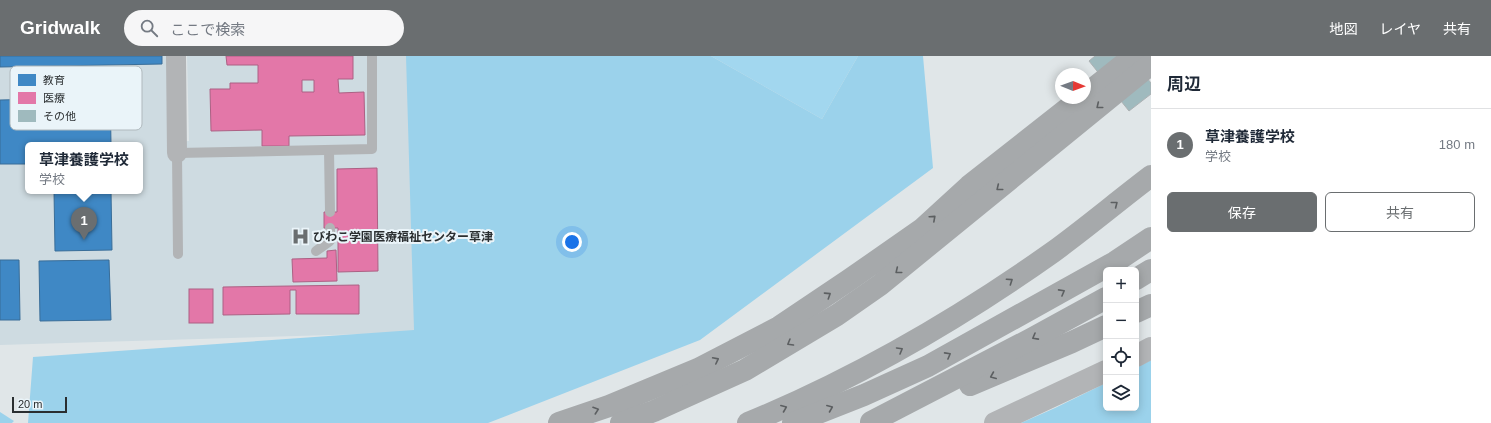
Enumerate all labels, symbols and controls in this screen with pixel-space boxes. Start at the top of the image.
search box [124,10,404,46]
text: Gridwalk [20,17,100,38]
icon: search [138,17,160,39]
text: ここで検索 [170,21,245,38]
text: 地図 [1329,21,1357,37]
text: レイヤ [1379,21,1421,37]
text: 共有 [1443,21,1471,37]
legend [10,66,142,130]
north arrow [1055,68,1091,104]
text: 教育 [43,74,65,86]
text: 周辺 [1167,75,1201,94]
text: 医療 [43,92,65,104]
one-way arrow [1097,102,1104,109]
text: その他 [43,110,76,122]
text: 草津養護学校 [1205,128,1295,145]
text: 1 [1176,137,1184,152]
text: 180 m [1439,137,1475,152]
popup [25,142,143,194]
text: 学校 [1205,149,1231,164]
text: 草津養護学校 [39,151,129,168]
text: 学校 [39,172,65,187]
one-way arrow [996,184,1003,191]
button: 保存 [1167,192,1317,232]
button: 共有 [1325,192,1475,232]
one-way arrow [1110,202,1117,209]
pin: 1 [71,207,97,240]
one-way arrow [928,216,936,223]
hospital icon: びわこ学園医療福祉センター草津 [290,227,310,247]
place label: びわこ学園医療福祉センター草津 [313,230,493,244]
your location [562,232,582,252]
one-way arrow [895,266,902,273]
map controls [1103,267,1139,411]
button: + [1103,267,1139,303]
one-way arrow [1006,278,1013,286]
one-way arrow [1057,289,1065,297]
one-way arrow [824,292,831,300]
button: − [1103,303,1139,339]
one-way arrow [1032,332,1039,340]
one-way arrow [787,339,794,346]
button: locate [1103,339,1139,375]
one-way arrow [896,348,903,355]
one-way arrow [944,352,951,360]
one-way arrow [711,357,719,365]
one-way arrow [990,371,997,379]
button: layers [1103,375,1139,411]
scale bar [12,395,67,414]
text: 20 m [18,398,42,410]
one-way arrow [780,405,787,413]
one-way arrow [826,405,833,413]
one-way arrow [592,407,599,415]

